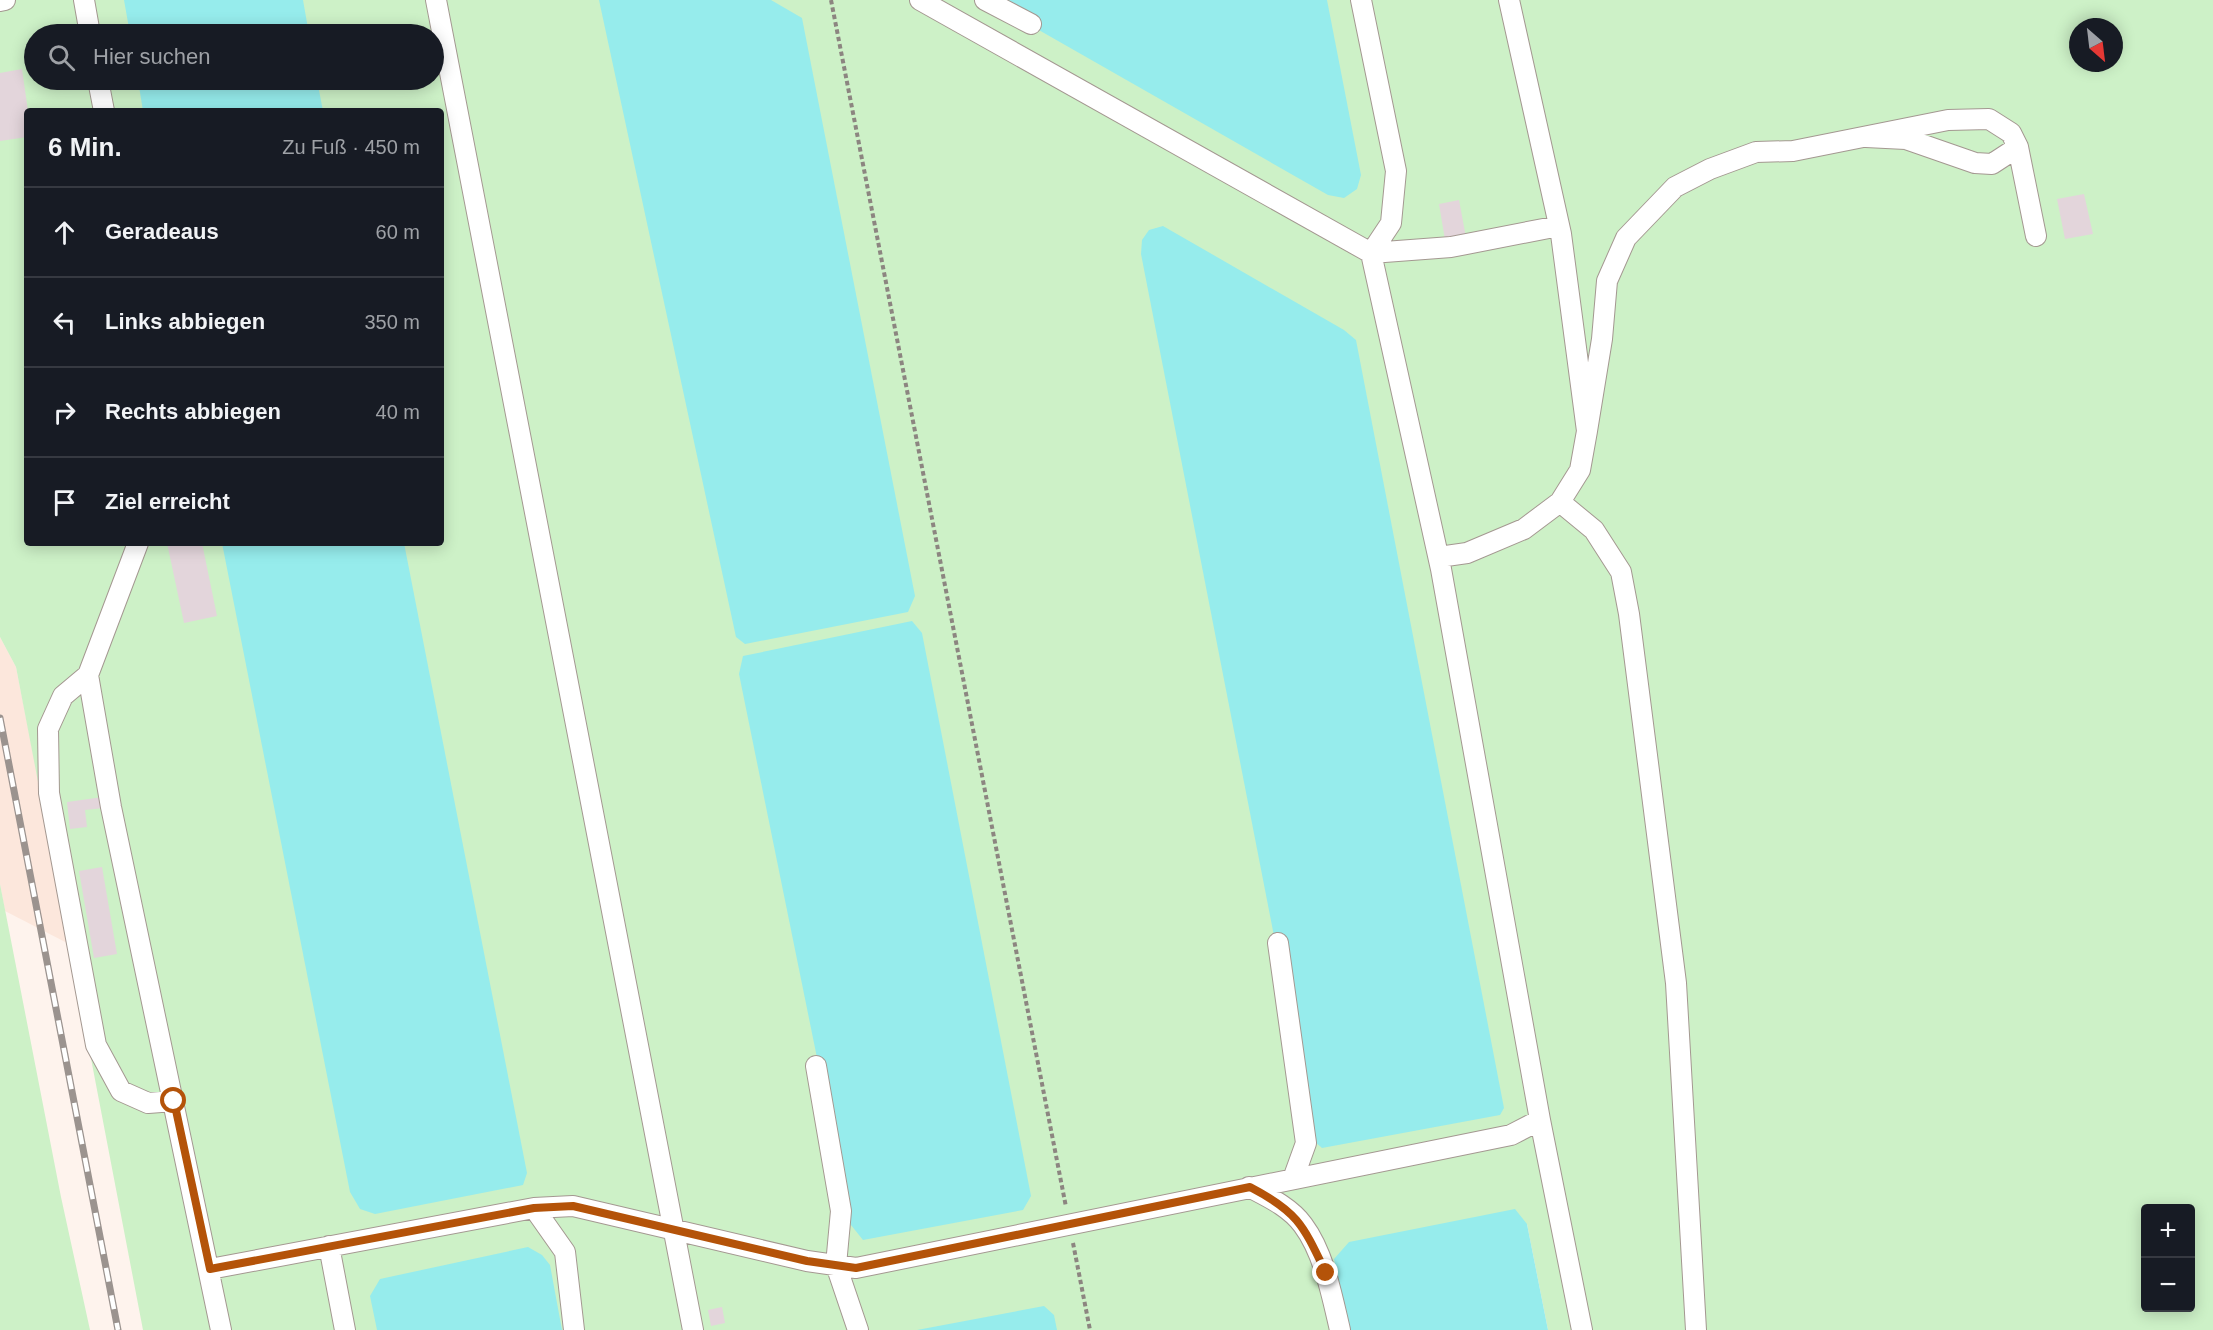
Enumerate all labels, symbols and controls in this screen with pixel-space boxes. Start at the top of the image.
north arrow [2069,18,2123,72]
search box [24,24,444,90]
icon: search [45,41,78,74]
text: Hier suchen [93,44,210,69]
text: 6 Min. [48,132,122,162]
text: Zu Fuß · 450 m [282,136,420,158]
icon: ahead [48,216,81,249]
text: Geradeaus [105,219,219,244]
text: 60 m [376,221,420,243]
icon: left [48,306,81,339]
text: Links abbiegen [105,309,265,334]
text: 350 m [364,311,420,333]
icon: right [48,396,81,429]
text: Rechts abbiegen [105,399,281,424]
text: 40 m [376,401,420,423]
icon: arrive [48,486,81,519]
text: Ziel erreicht [105,489,230,514]
route start [160,1087,186,1113]
map controls [2141,1204,2195,1312]
button: + [2141,1204,2195,1258]
button: − [2141,1258,2195,1312]
route end [1312,1259,1338,1285]

